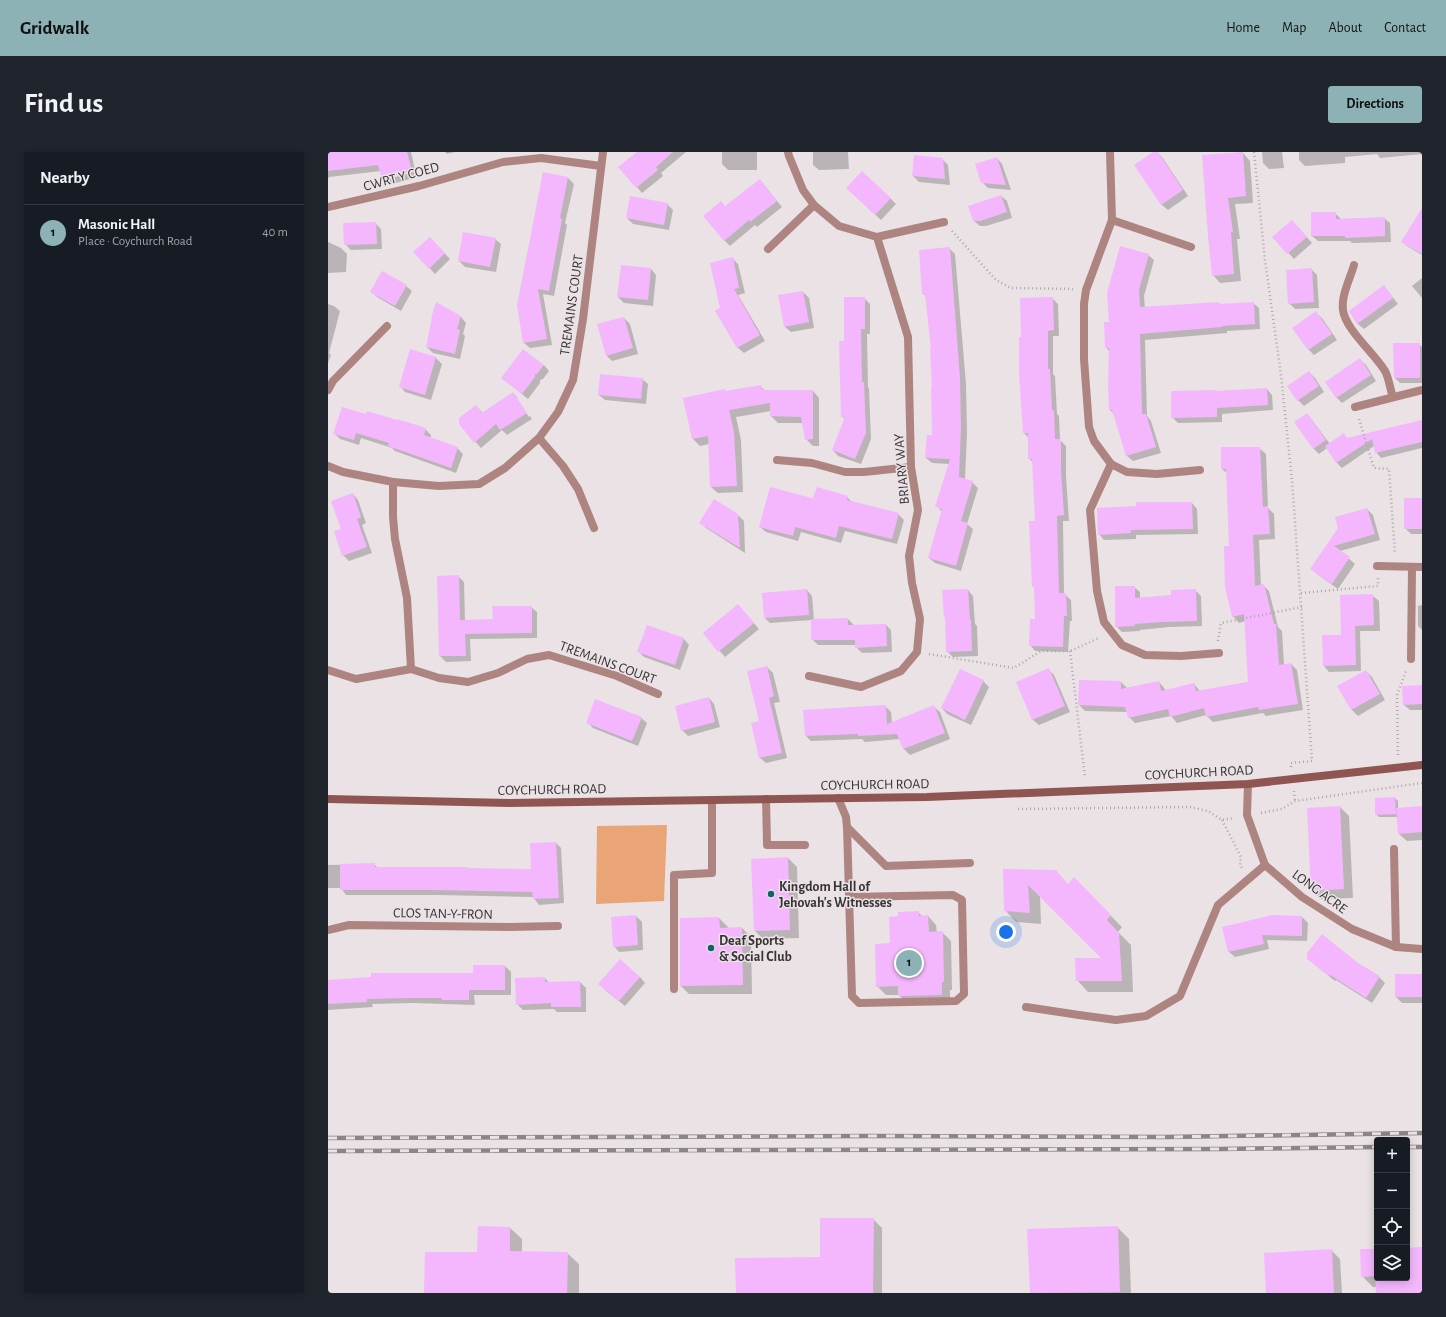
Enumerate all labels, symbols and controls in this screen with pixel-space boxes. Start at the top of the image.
text: Gridwalk [20,19,89,38]
text: Home [1226,21,1260,35]
text: Map [1282,21,1306,35]
text: About [1328,21,1362,35]
text: Contact [1384,21,1426,35]
button: Directions [1328,86,1422,123]
text: Find us [24,90,103,118]
street label: CWRT Y COED [362,160,441,194]
text: Nearby [40,169,90,186]
text: Masonic Hall [78,217,155,232]
text: 1 [51,226,55,239]
text: 40 m [262,226,288,239]
text: Place · Coychurch Road [78,235,193,248]
street label: TREMAINS COURT [558,254,586,357]
street label: BRIARY WAY [892,432,912,505]
street label: TREMAINS COURT [557,639,658,687]
street label: COYCHURCH ROAD [1145,763,1254,783]
street label: COYCHURCH ROAD [821,777,929,793]
street label: COYCHURCH ROAD [498,782,606,798]
street label: LONG ACRE [1289,867,1350,916]
place label: Kingdom Hall of Jehovah's Witnesses [779,880,892,910]
marker: Kingdom Hall of Jehovah's Witnesses [766,889,776,899]
street label: CLOS TAN-Y-FRON [393,906,493,922]
your location [996,922,1016,942]
place label: Deaf Sports & Social Club [719,934,792,964]
marker: Deaf Sports & Social Club [706,943,716,953]
pin: 1 [896,948,922,978]
map controls [1374,1137,1410,1281]
button: + [1374,1137,1410,1173]
button: − [1374,1173,1410,1209]
button: locate [1374,1209,1410,1245]
button: layers [1374,1245,1410,1281]

